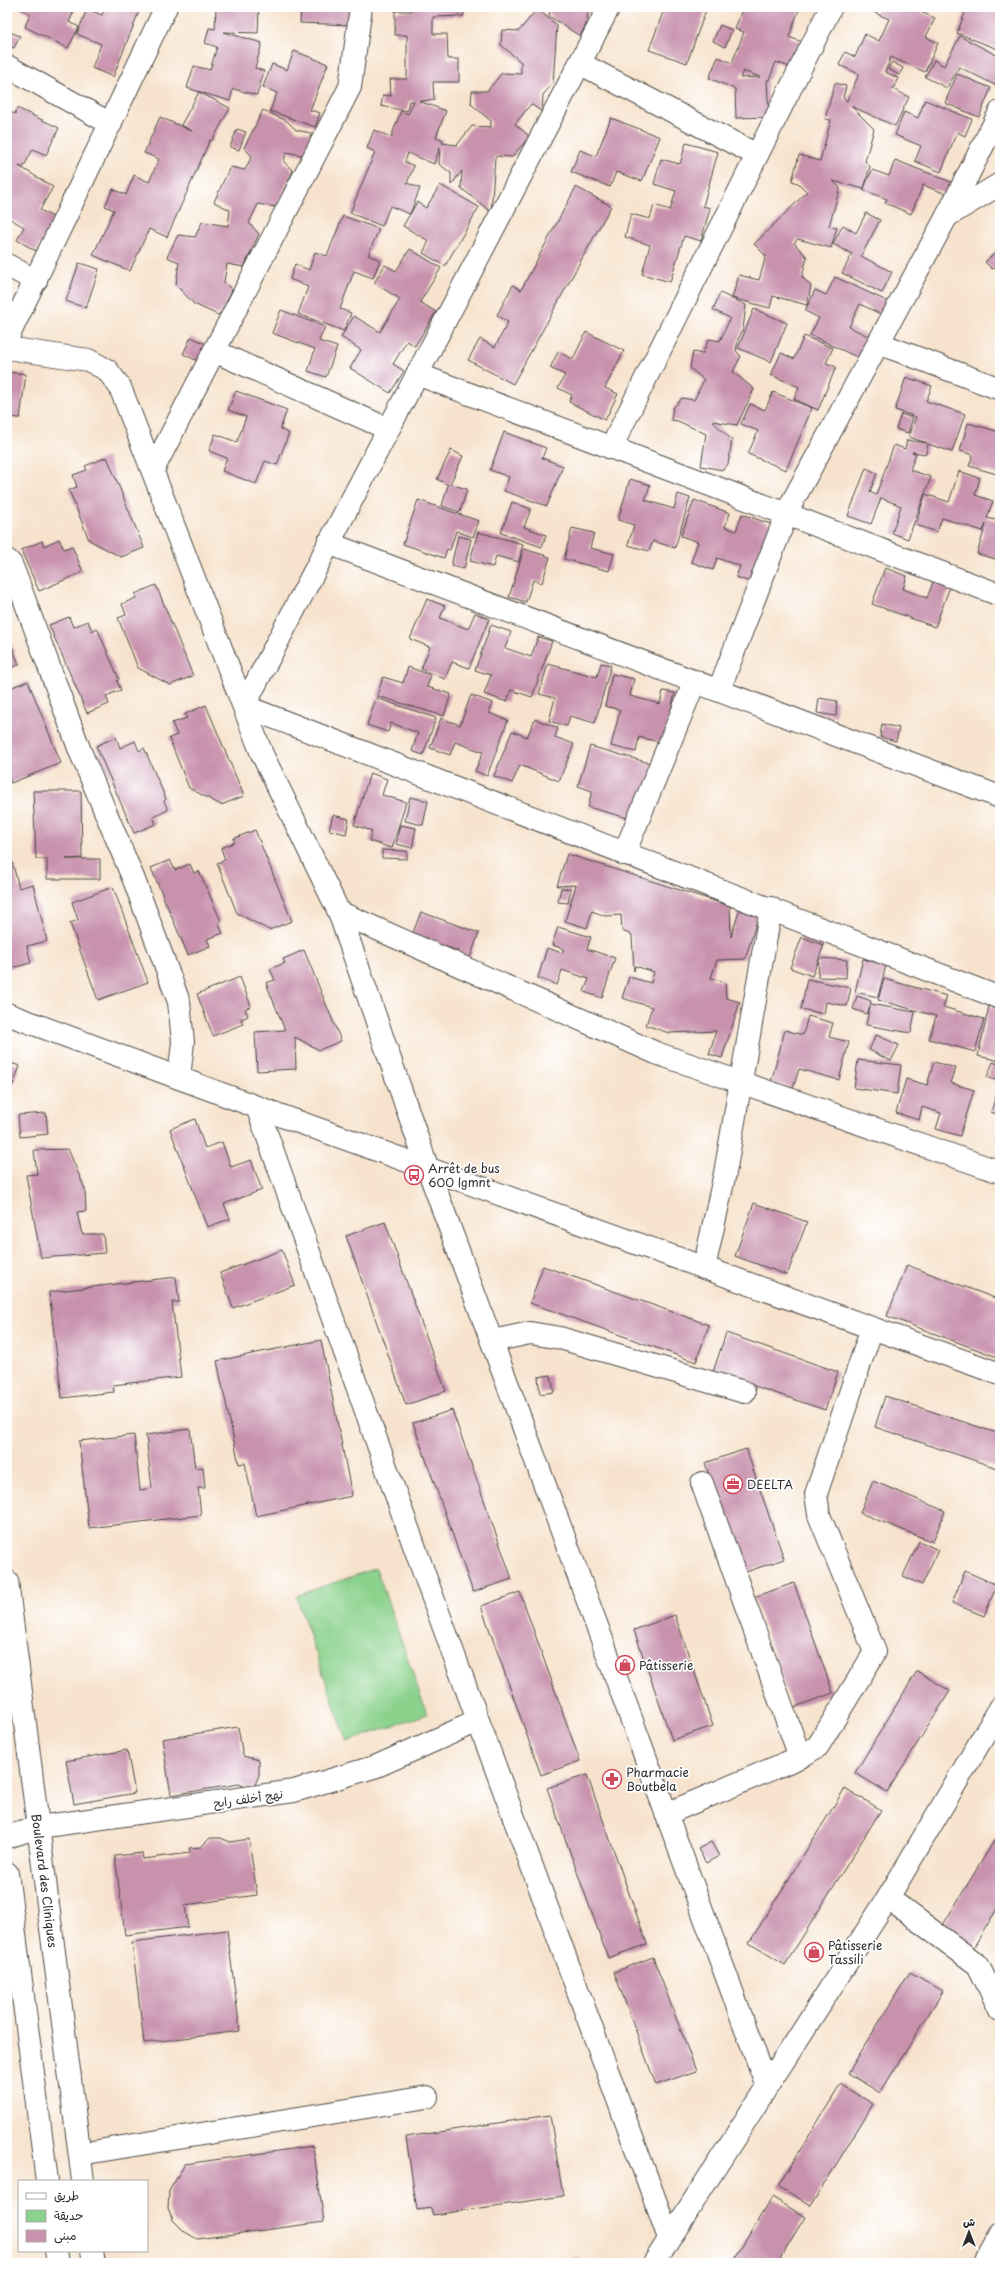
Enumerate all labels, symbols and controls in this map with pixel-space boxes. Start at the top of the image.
place label: Arrêt de bus 600 lgmnt [428,1159,500,1191]
bus stop icon: Arrêt de bus 600 lgmnt [403,1164,425,1186]
office icon: DEELTA [722,1473,744,1495]
place label: DEELTA [747,1475,793,1493]
shop icon: Pâtisserie [614,1654,636,1676]
place label: Pâtisserie [639,1656,693,1674]
place label: Pharmacie Boutbela [626,1763,689,1795]
pharmacy icon: Pharmacie Boutbela [601,1768,623,1790]
street label: نهج أخلف رابح [212,1784,284,1813]
street label: Boulevard des Cliniques [28,1813,62,1949]
place label: Pâtisserie Tassili [828,1936,882,1968]
shop icon: Pâtisserie Tassili [803,1941,825,1963]
legend [18,2180,148,2252]
text: طريق [54,2186,79,2204]
text: حديقة [54,2206,83,2224]
north arrow [949,2212,989,2252]
text: ش [963,2213,975,2230]
text: مبنى [54,2226,77,2244]

